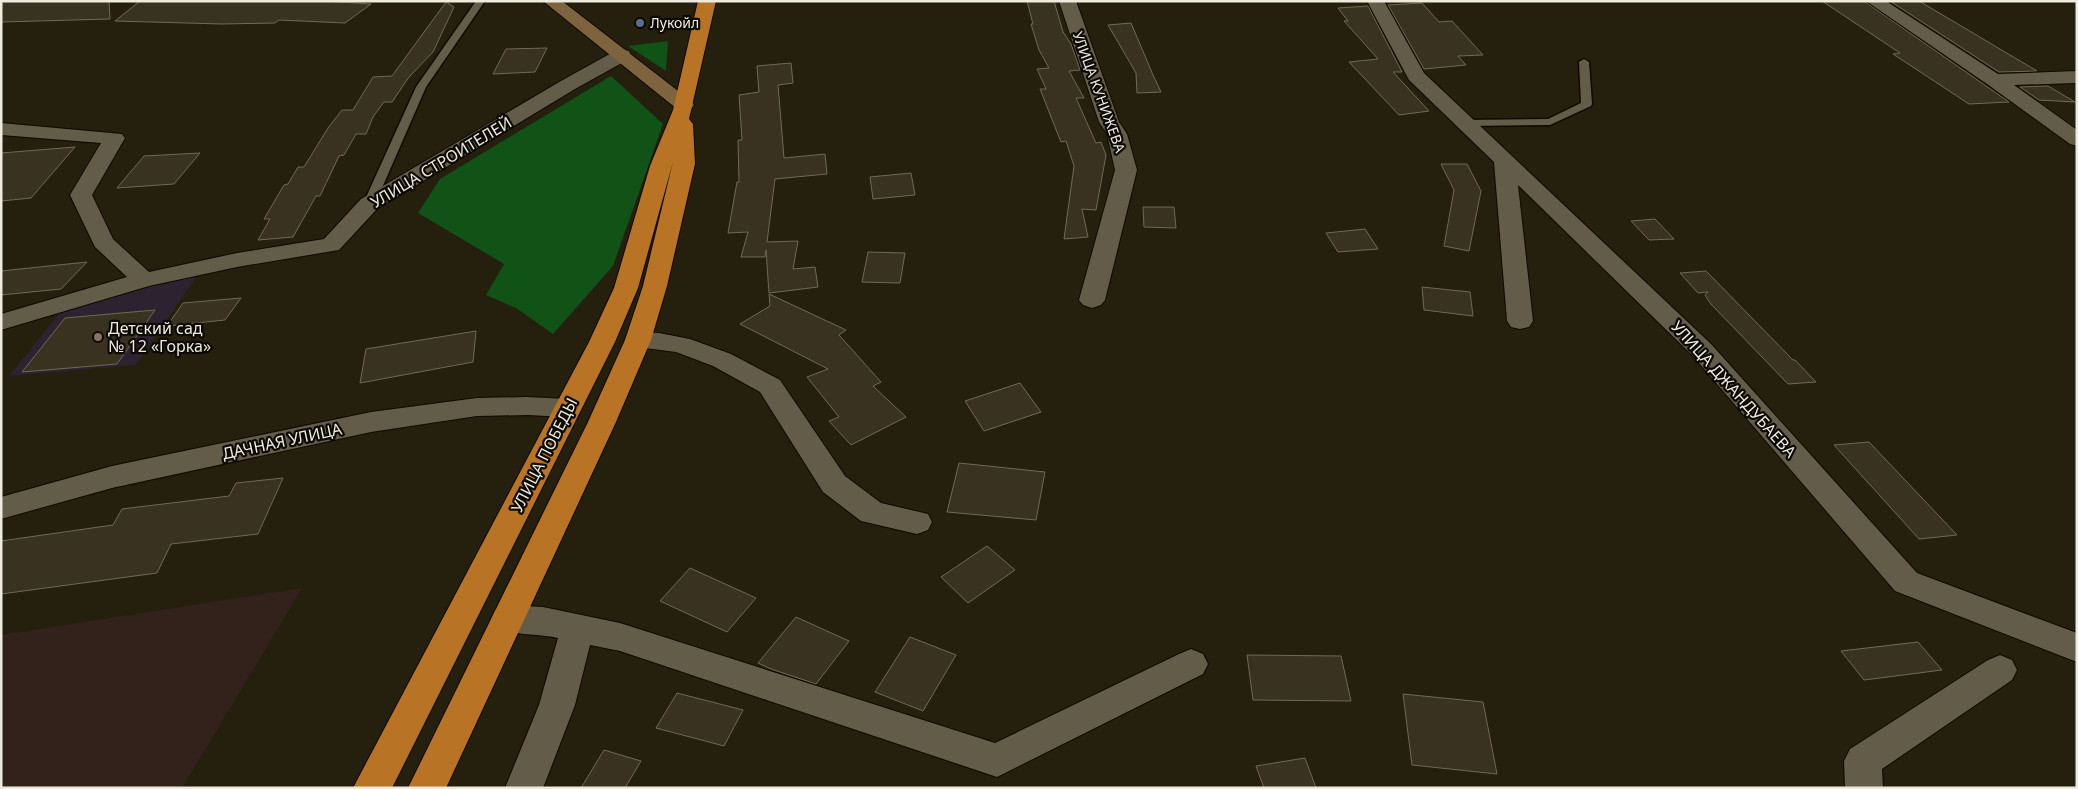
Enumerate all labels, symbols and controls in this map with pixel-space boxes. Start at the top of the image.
place label: Лукойл [650,13,699,32]
marker: Лукойл [634,17,646,29]
street label: УЛИЦА КУНИЖЕВА [1069,29,1130,155]
street label: УЛИЦА СТРОИТЕЛЕЙ [366,111,516,213]
street label: УЛИЦА ДЖАНДУБАЕВА [1667,316,1802,463]
place label: Детский сад № 12 «Горка» [108,317,211,357]
marker: Детский сад № 12 «Горка» [92,331,104,343]
street label: УЛИЦА ПОБЕДЫ [506,394,582,516]
street label: ДАЧНАЯ УЛИЦА [220,417,345,464]

